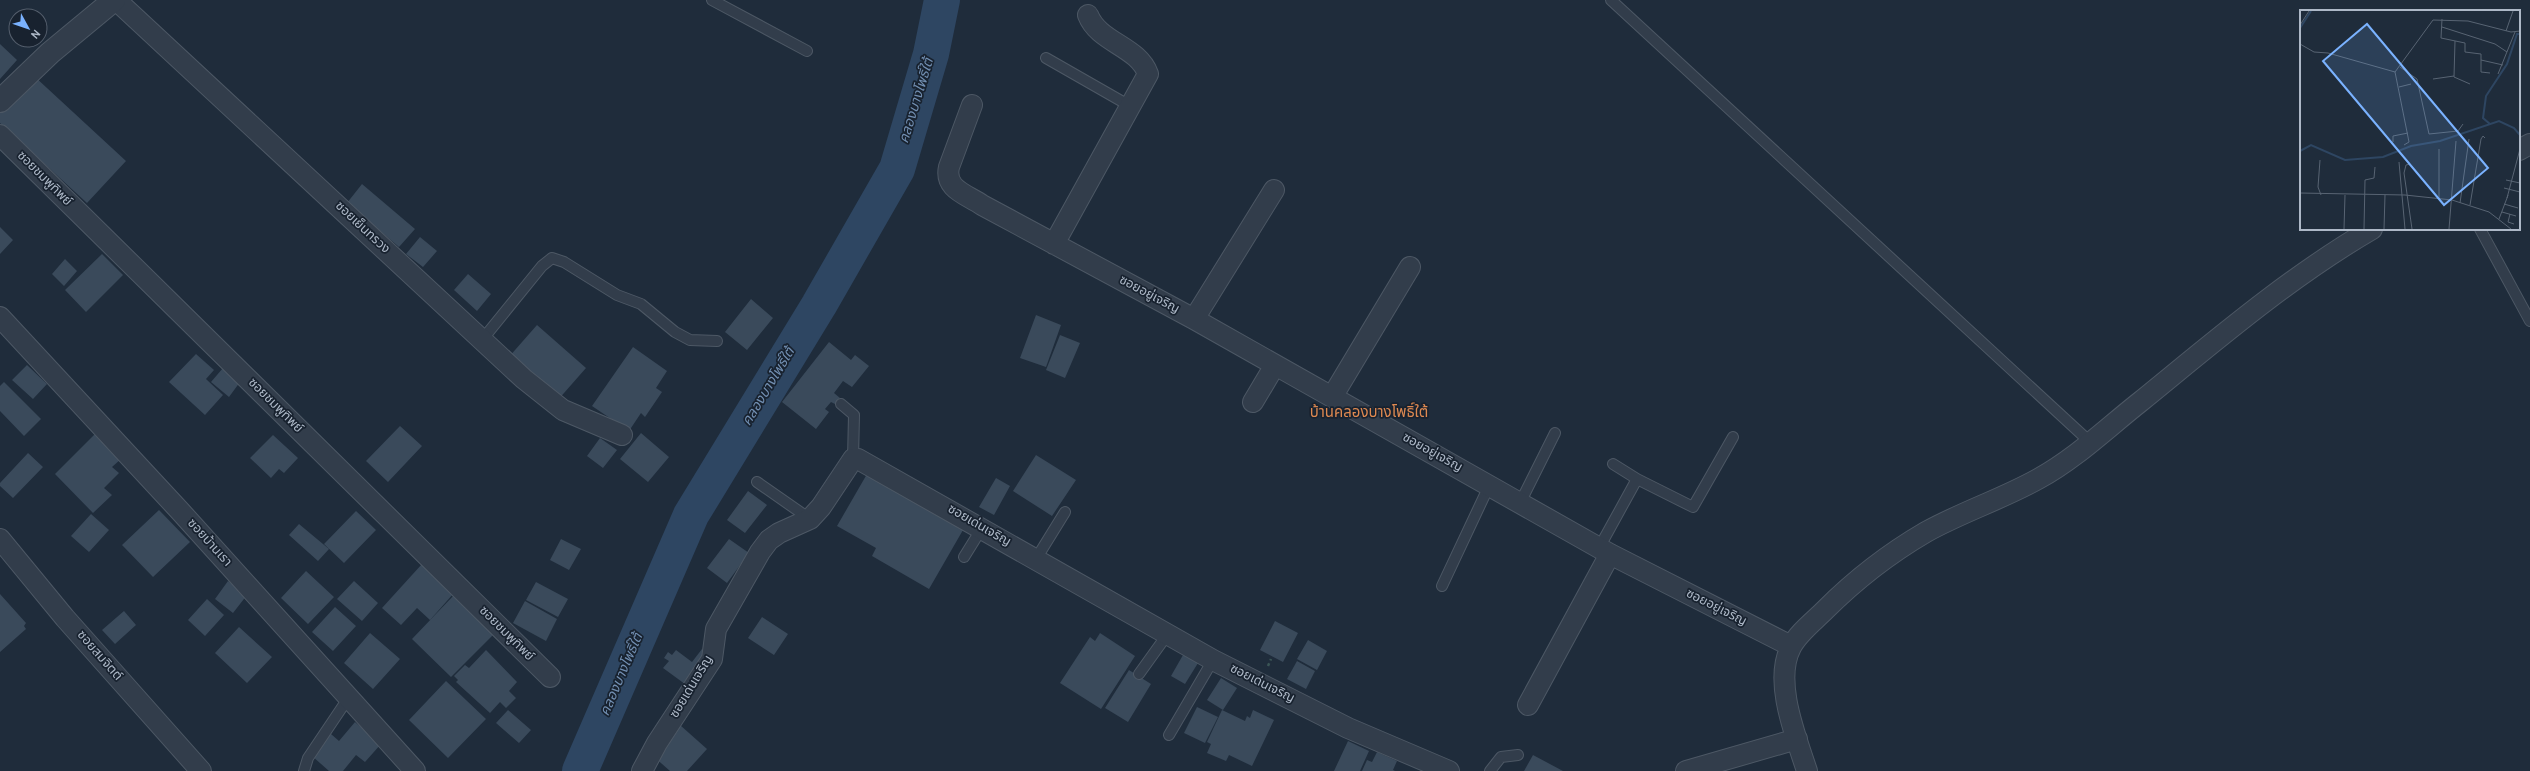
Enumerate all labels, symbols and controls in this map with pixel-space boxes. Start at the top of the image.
north arrow [8,8,48,48]
inset map [2300,10,2520,230]
text: N [27,26,43,41]
water label: คลองบางโพธิ์ใต้ [895,54,939,146]
street label: ซอยชมพูทิพย์ [13,148,75,210]
street label: ซอยเย็นทรวง [331,199,393,257]
street label: ซอยอยู่เจริญ [1116,272,1182,318]
water label: คลองบางโพธิ์ใต้ [738,343,800,429]
street label: ซอยชมพูทิพย์ [244,375,306,437]
district label: บ้านคลองบางโพธิ์ใต้ [1310,402,1428,423]
street label: ซอยอยู่เจริญ [1399,430,1465,476]
street label: ซอยเด่นเจริญ [944,501,1014,551]
street label: ซอยบ้านเรา [183,516,235,570]
street label: ซอยอยู่เจริญ [1683,586,1749,630]
street label: ซอยชมพูทิพย์ [475,603,537,665]
street label: ซอยสมจิตต์ [73,628,125,684]
water label: คลองบางโพธิ์ใต้ [596,629,648,719]
street label: ซอยเด่นเจริญ [667,653,717,721]
street label: ซอยเด่นเจริญ [1227,661,1297,707]

